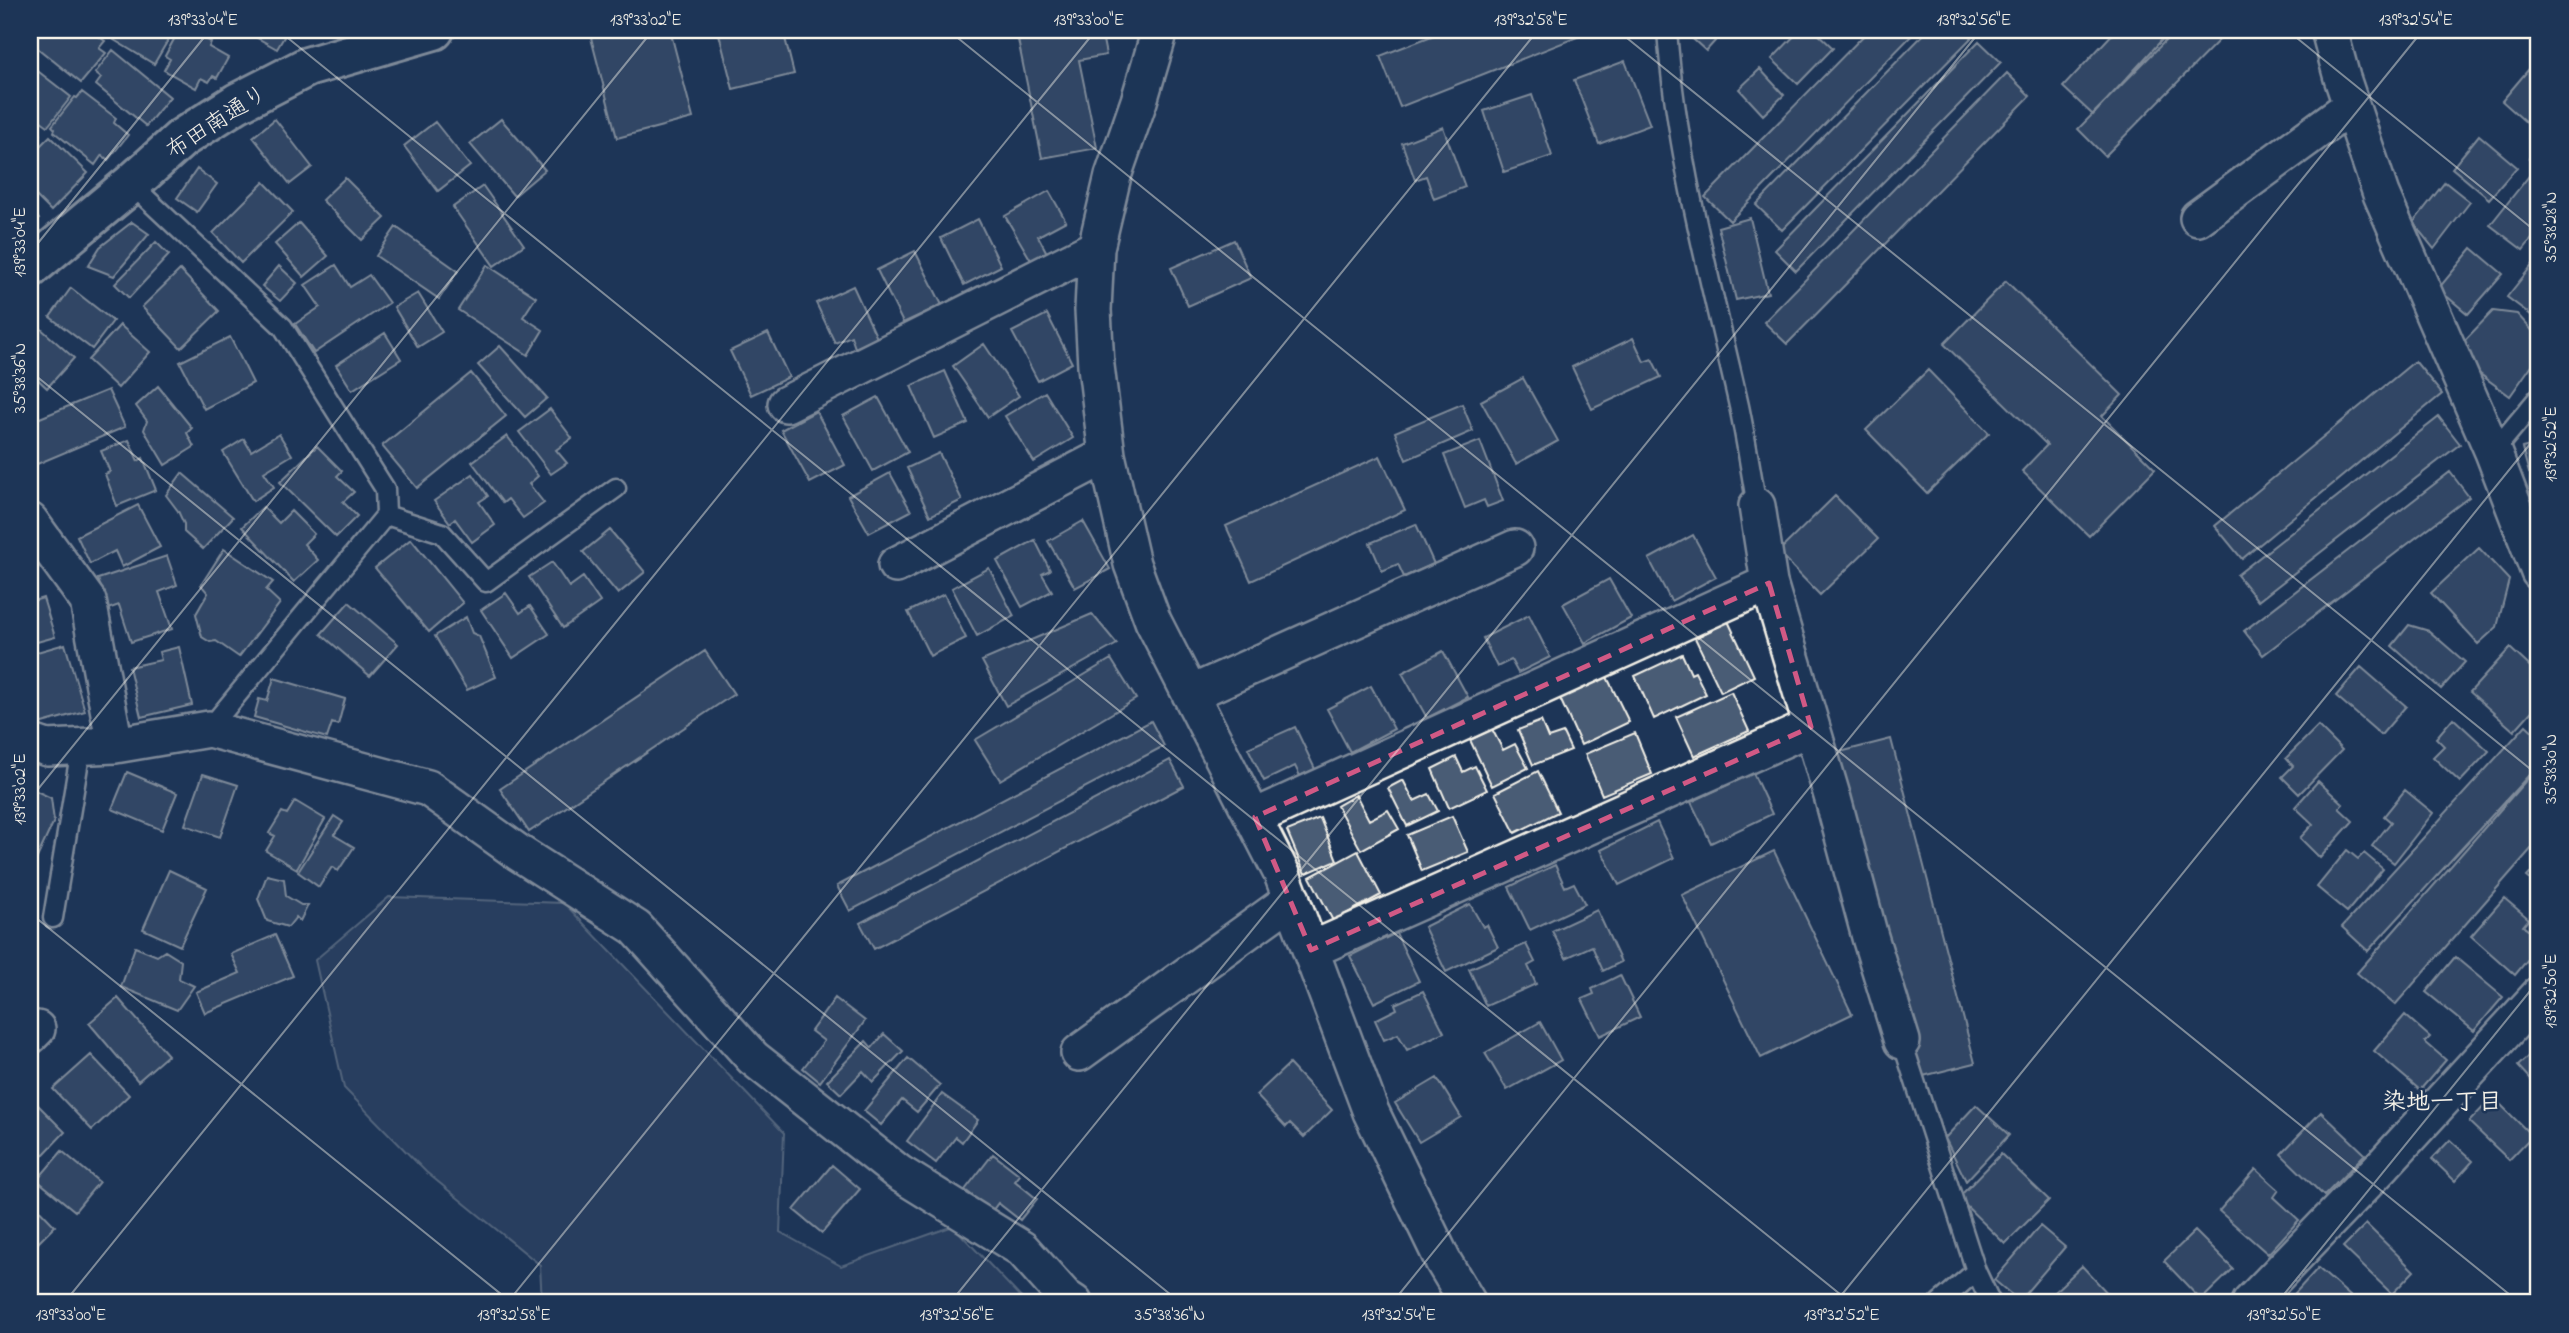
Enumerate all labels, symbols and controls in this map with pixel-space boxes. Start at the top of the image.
text: 139°33'04"E [168,8,238,34]
text: 139°33'02"E [610,8,682,34]
text: 139°33'00"E [1054,8,1124,34]
text: 139°32'58"E [1494,8,1568,34]
text: 139°32'56"E [1936,8,2012,34]
text: 139°32'54"E [2379,8,2453,34]
street label: 布田南通り [160,78,275,168]
text: 35°38'28"N [2539,192,2565,262]
text: 139°33'04"E [8,207,34,277]
text: 35°38'36"N [8,343,34,413]
text: 139°32'52"E [2539,406,2565,482]
text: 35°38'30"N [2539,734,2565,804]
text: 139°33'02"E [8,753,34,825]
text: 139°32'50"E [2539,953,2565,1028]
district label: 染地一丁目 [2382,1086,2502,1121]
text: 139°33'00"E [36,1303,106,1329]
text: 139°32'58"E [477,1303,551,1329]
text: 139°32'56"E [919,1303,995,1329]
text: 35°38'36"N [1135,1303,1205,1329]
text: 139°32'54"E [1362,1303,1436,1329]
text: 139°32'52"E [1804,1303,1880,1329]
text: 139°32'50"E [2247,1303,2322,1329]

